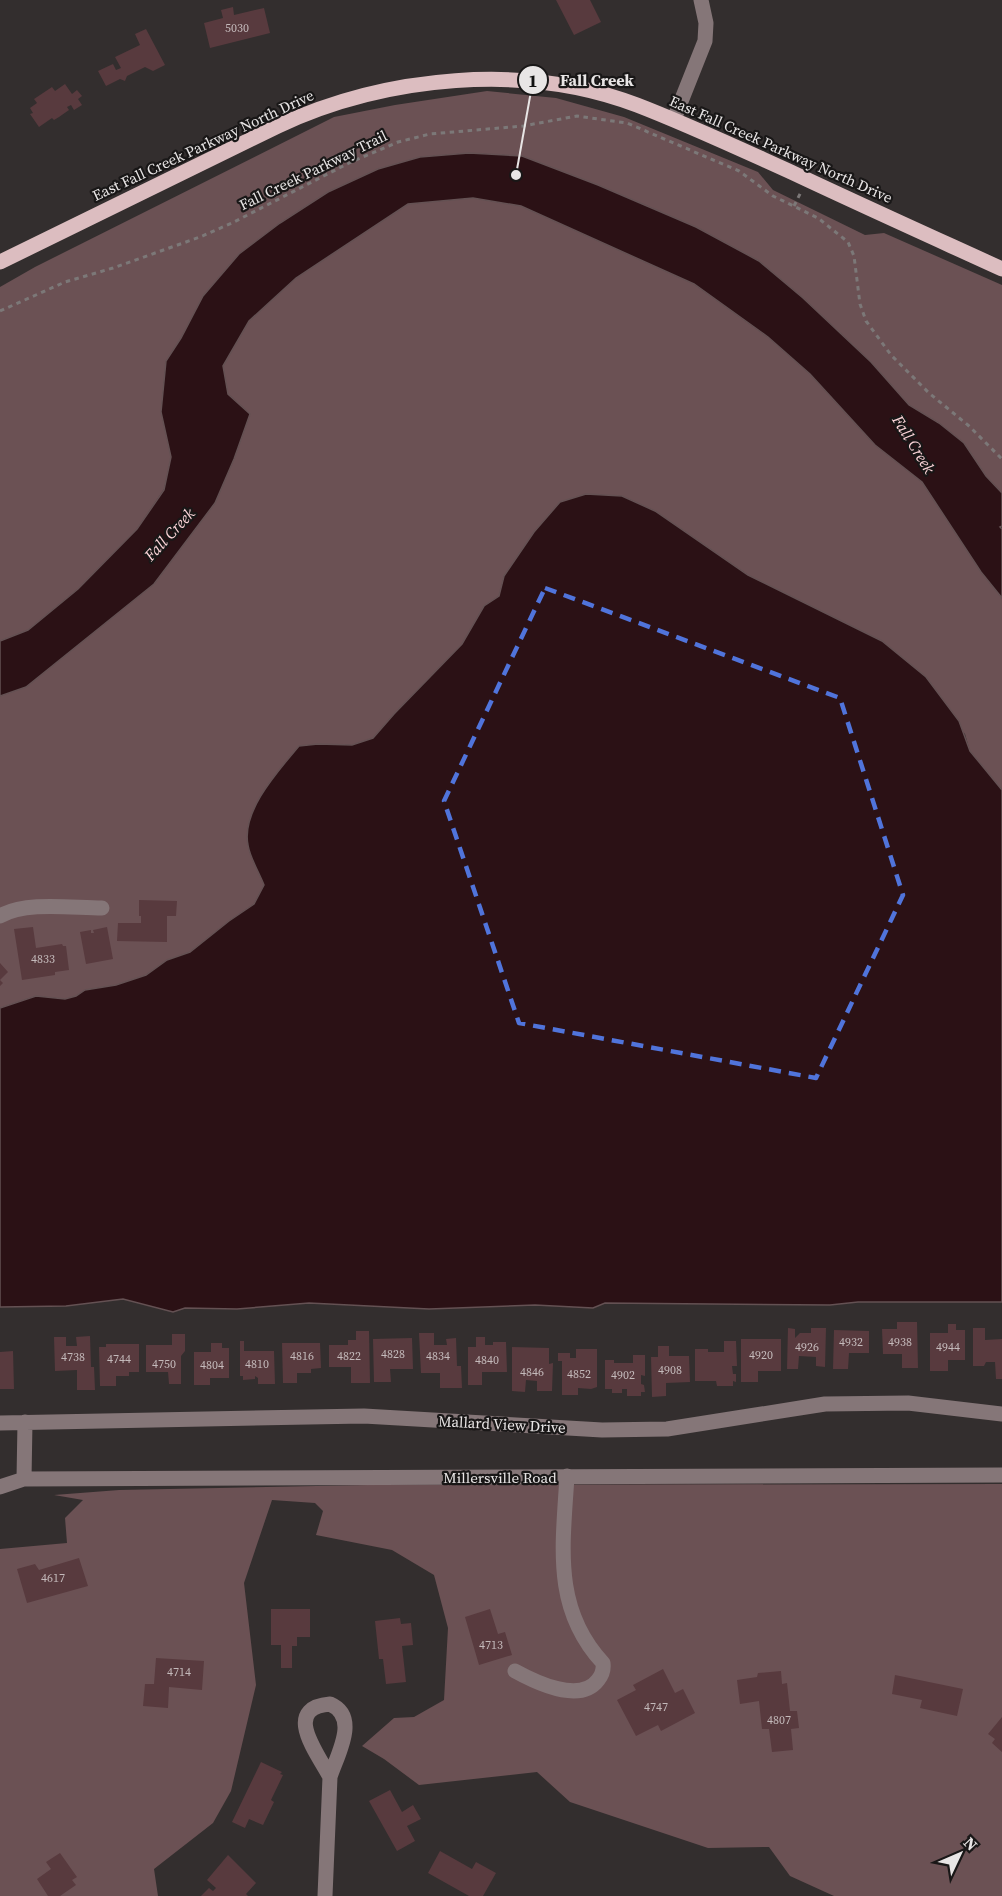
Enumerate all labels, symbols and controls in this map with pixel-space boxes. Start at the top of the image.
house number: 5030 [225,20,249,36]
callout: Fall Creek [518,63,646,97]
text: 1 [528,68,538,93]
text: Fall Creek [560,69,634,91]
street label: East Fall Creek Parkway North Drive [89,84,317,206]
street label: East Fall Creek Parkway North Drive [666,90,896,208]
street label: Fall Creek Parkway Trail [235,125,391,215]
water label: Fall Creek [887,410,941,478]
water label: Fall Creek [138,502,200,566]
house number: 4833 [31,951,55,967]
house number: 4932 [839,1334,863,1350]
house number: 4938 [888,1334,912,1350]
house number: 4926 [795,1339,819,1355]
house number: 4944 [936,1339,960,1355]
house number: 4828 [381,1346,405,1362]
house number: 4920 [749,1347,773,1363]
house number: 4816 [290,1348,314,1364]
house number: 4822 [337,1348,361,1364]
house number: 4834 [426,1348,450,1364]
house number: 4738 [61,1349,85,1365]
house number: 4744 [107,1351,131,1367]
house number: 4840 [475,1352,499,1368]
house number: 4750 [152,1356,176,1372]
house number: 4810 [245,1356,269,1372]
house number: 4804 [200,1357,224,1373]
house number: 4908 [658,1362,682,1378]
house number: 4846 [520,1364,544,1380]
house number: 4852 [567,1366,591,1382]
house number: 4902 [611,1367,635,1383]
street label: Mallard View Drive [438,1410,567,1438]
street label: Millersville Road [443,1467,557,1488]
house number: 4617 [41,1570,65,1586]
house number: 4713 [479,1637,503,1653]
house number: 4714 [167,1664,191,1680]
house number: 4747 [644,1699,668,1715]
house number: 4807 [767,1712,791,1728]
north arrow [930,1824,990,1884]
text: N [959,1832,983,1856]

